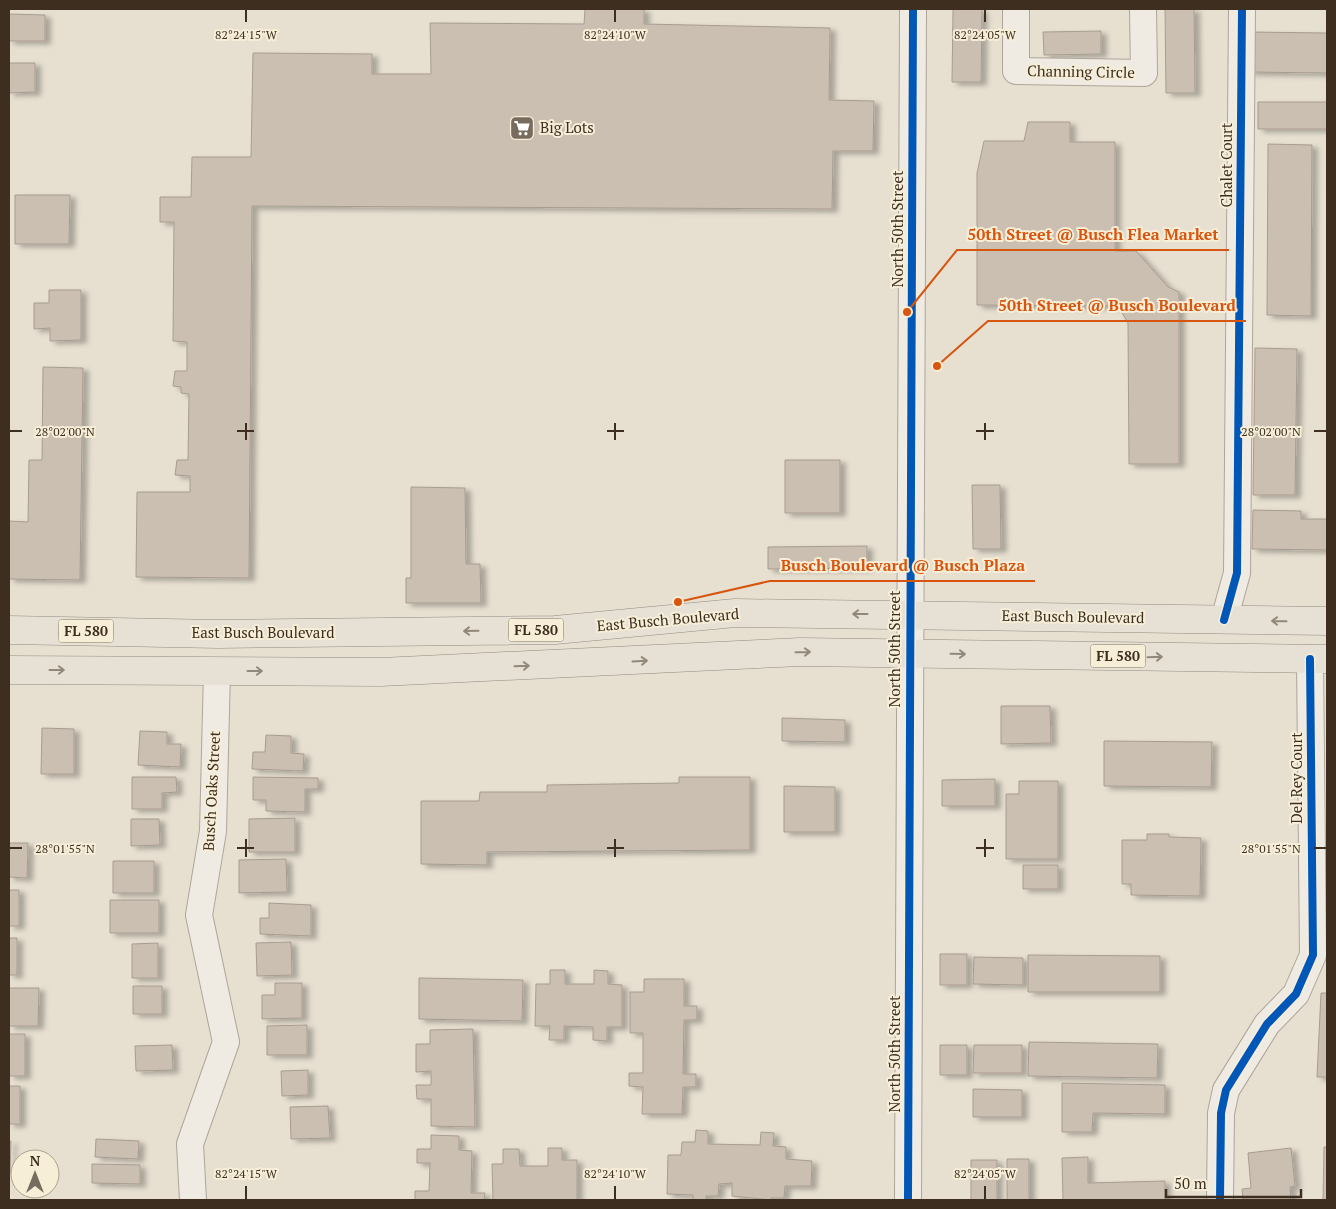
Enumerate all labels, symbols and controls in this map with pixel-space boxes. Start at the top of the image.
text: 82°24'15"W [215,27,278,42]
text: 82°24'10"W [584,27,647,42]
text: 82°24'05"W [954,27,1017,42]
street label: Channing Circle [1027,60,1135,82]
supermarket icon: Big Lots [509,115,535,141]
place label: Big Lots [540,117,594,137]
street label: Chalet Court [1216,122,1236,207]
street label: North 50th Street [887,170,907,288]
callout: 50th Street @ Busch Flea Market [957,219,1229,250]
text: 50th Street @ Busch Flea Market [967,223,1219,245]
callout: 50th Street @ Busch Boulevard [988,290,1246,321]
text: 50th Street @ Busch Boulevard [998,294,1236,316]
text: 28°02'00"N [35,424,95,439]
text: 28°02'00"N [1241,424,1301,439]
callout: Busch Boulevard @ Busch Plaza [770,550,1035,581]
text: Busch Boulevard @ Busch Plaza [781,554,1025,576]
street label: North 50th Street [884,590,904,708]
street label: East Busch Boulevard [596,603,740,635]
street label: East Busch Boulevard [1001,605,1145,627]
one-way arrow [853,609,869,619]
one-way arrow [1271,616,1287,625]
road number: FL 580 [508,618,564,642]
road number: FL 580 [58,620,114,642]
street label: East Busch Boulevard [192,622,334,642]
one-way arrow [463,626,480,636]
road number: FL 580 [1090,644,1146,668]
one-way arrow [794,647,810,657]
one-way arrow [950,649,966,659]
one-way arrow [1147,652,1163,661]
one-way arrow [632,656,648,665]
one-way arrow [514,662,530,671]
one-way arrow [49,665,65,675]
one-way arrow [246,666,263,676]
street label: Busch Oaks Street [198,730,224,852]
street label: Del Rey Court [1286,732,1306,824]
text: 28°01'55"N [35,841,95,856]
text: 28°01'55"N [1241,841,1301,856]
street label: North 50th Street [884,995,904,1113]
north arrow [10,1149,60,1199]
text: N [30,1151,41,1170]
text: 82°24'15"W [215,1166,278,1181]
text: 82°24'10"W [584,1166,647,1181]
text: 82°24'05"W [954,1166,1017,1181]
scale bar [1166,1166,1301,1198]
text: 50 m [1174,1173,1207,1193]

